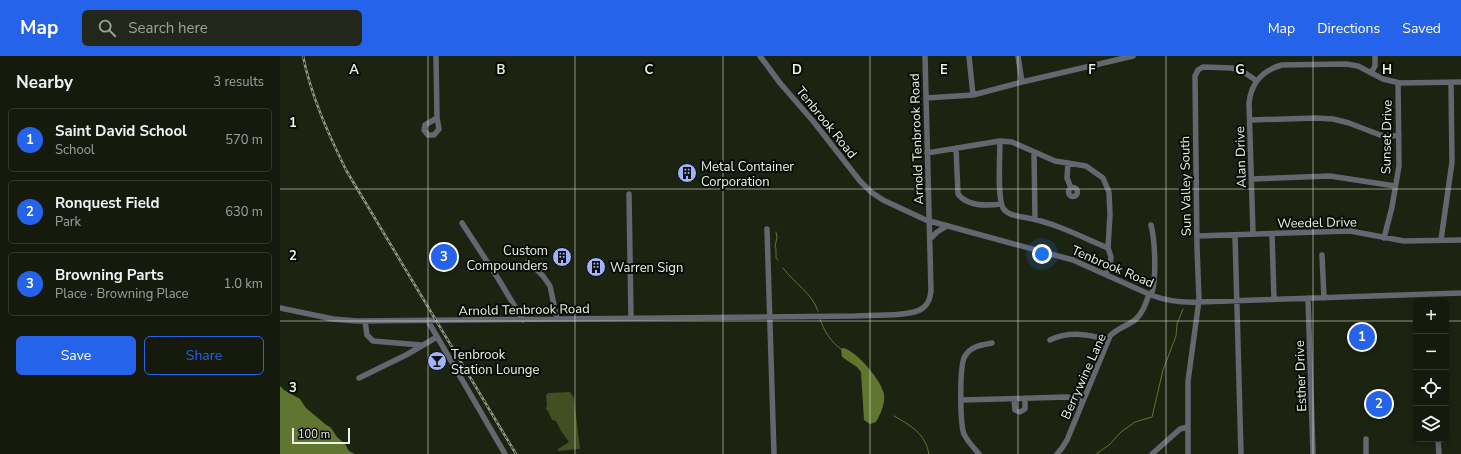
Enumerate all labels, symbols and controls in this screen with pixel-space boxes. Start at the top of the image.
search box [82,10,362,46]
text: Map [20,15,58,41]
icon: search [96,17,118,39]
text: Search here [128,18,208,38]
text: Map [1268,19,1295,38]
text: Directions [1317,19,1380,38]
text: Saved [1402,19,1441,38]
text: A [349,61,359,79]
text: B [497,61,506,79]
text: C [645,61,654,79]
text: D [792,61,802,79]
text: E [940,61,948,79]
text: F [1088,61,1096,79]
text: G [1235,61,1245,79]
text: H [1382,61,1392,79]
text: Nearby [16,71,73,94]
text: 3 results [213,73,264,91]
street label: Arnold Tenbrook Road [906,73,928,205]
street label: Tenbrook Road [792,83,861,162]
street label: Sunset Drive [1377,100,1397,174]
text: 1 [289,114,297,132]
text: Saint David School [55,121,187,141]
street label: Alan Drive [1231,126,1251,188]
text: 1 [26,131,34,149]
text: 570 m [225,131,263,149]
street label: Sun Valley South [1176,136,1196,236]
text: School [55,141,95,159]
place label: Metal Container Corporation [701,158,794,191]
building icon: Metal Container Corporation [676,162,698,184]
text: Ronquest Field [55,193,159,213]
text: 2 [26,203,34,221]
text: 630 m [225,203,263,221]
text: Park [55,213,81,231]
street label: Weedel Drive [1277,213,1357,233]
street label: Tenbrook Road [1069,241,1157,292]
pin: 3 [431,242,457,272]
place label: Custom Compounders [467,242,548,275]
your location [1032,244,1052,264]
building icon: Custom Compounders [551,246,573,268]
text: 2 [289,247,297,265]
building icon: Warren Sign [585,256,607,278]
place label: Warren Sign [610,259,683,277]
text: Browning Parts [55,265,164,285]
text: 3 [26,275,34,293]
text: 1.0 km [223,275,263,293]
text: Place · Browning Place [55,285,188,303]
map controls [1413,298,1449,442]
button: + [1413,298,1449,334]
street label: Arnold Tenbrook Road [458,300,590,320]
pin: 1 [1349,322,1375,352]
street label: Berrywine Lane [1057,331,1111,422]
button: − [1413,334,1449,370]
button: Save [16,336,136,375]
button: Share [144,336,264,375]
street label: Esther Drive [1291,340,1311,412]
place label: Tenbrook Station Lounge [451,346,539,379]
bar icon: Tenbrook Station Lounge [426,350,448,372]
button: locate [1413,370,1449,406]
text: 3 [289,379,297,397]
pin: 2 [1366,389,1392,419]
button: layers [1413,406,1449,442]
scale bar [292,426,350,445]
text: 100 m [298,427,330,442]

